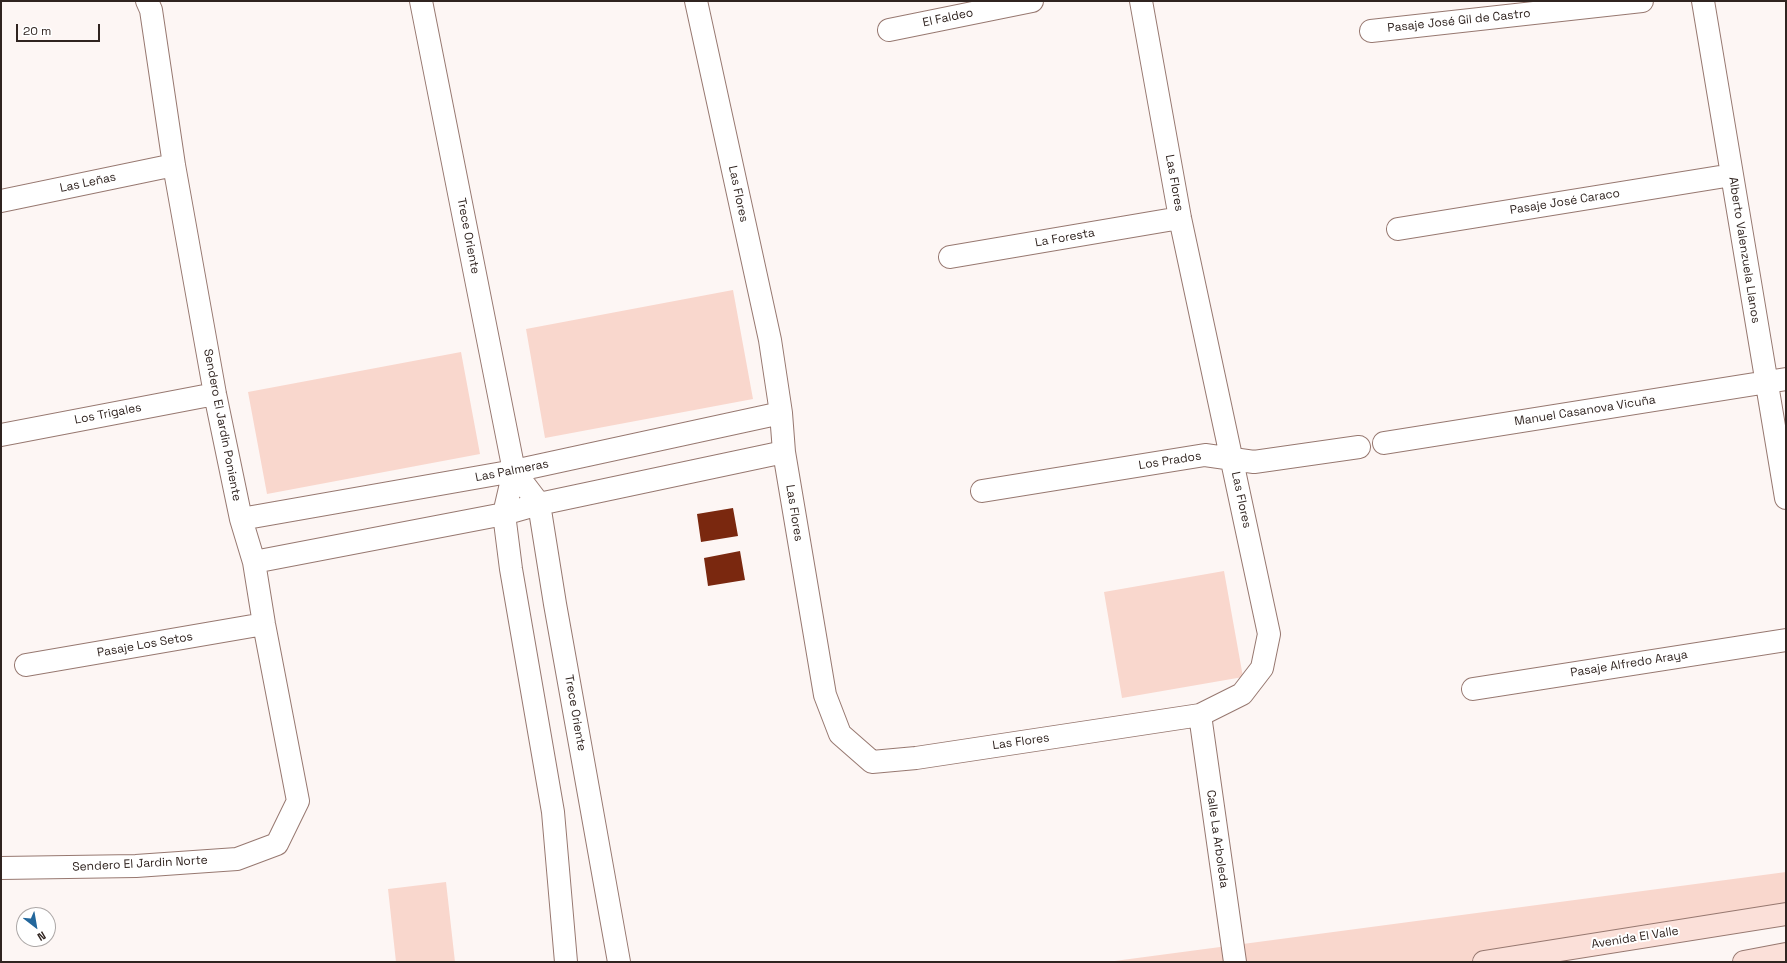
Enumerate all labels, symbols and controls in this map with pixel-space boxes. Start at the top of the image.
street label: El Faldeo [921,6,975,30]
street label: Pasaje José Gil de Castro [1387,6,1531,36]
scale bar [18,16,102,42]
text: 20 m [23,23,51,39]
street label: Las Flores [1162,153,1186,213]
street label: Las Flores [725,164,751,224]
street label: Las Leñas [59,170,117,196]
street label: Alberto Valenzuela Llanos [1725,176,1763,324]
street label: Pasaje José Caraco [1509,186,1621,218]
street label: Trece Oriente [454,197,482,275]
street label: La Foresta [1034,226,1096,250]
street label: Sendero El Jardin Poniente [200,348,244,502]
street label: Manuel Casanova Vicuña [1513,393,1657,429]
street label: Los Trigales [73,400,143,428]
street label: Los Prados [1138,449,1202,473]
street label: Las Palmeras [474,457,550,485]
street label: Las Flores [1228,470,1254,530]
street label: Las Flores [782,484,806,542]
street label: Pasaje Los Setos [96,629,194,661]
street label: Pasaje Alfredo Araya [1569,648,1689,680]
street label: Trece Oriente [561,674,589,752]
street label: Las Flores [992,731,1050,753]
street label: Calle La Arboleda [1203,789,1231,889]
street label: Sendero El Jardin Norte [72,853,208,875]
north arrow [16,907,56,947]
street label: Avenida El Valle [1590,924,1680,952]
text: N [35,929,48,944]

